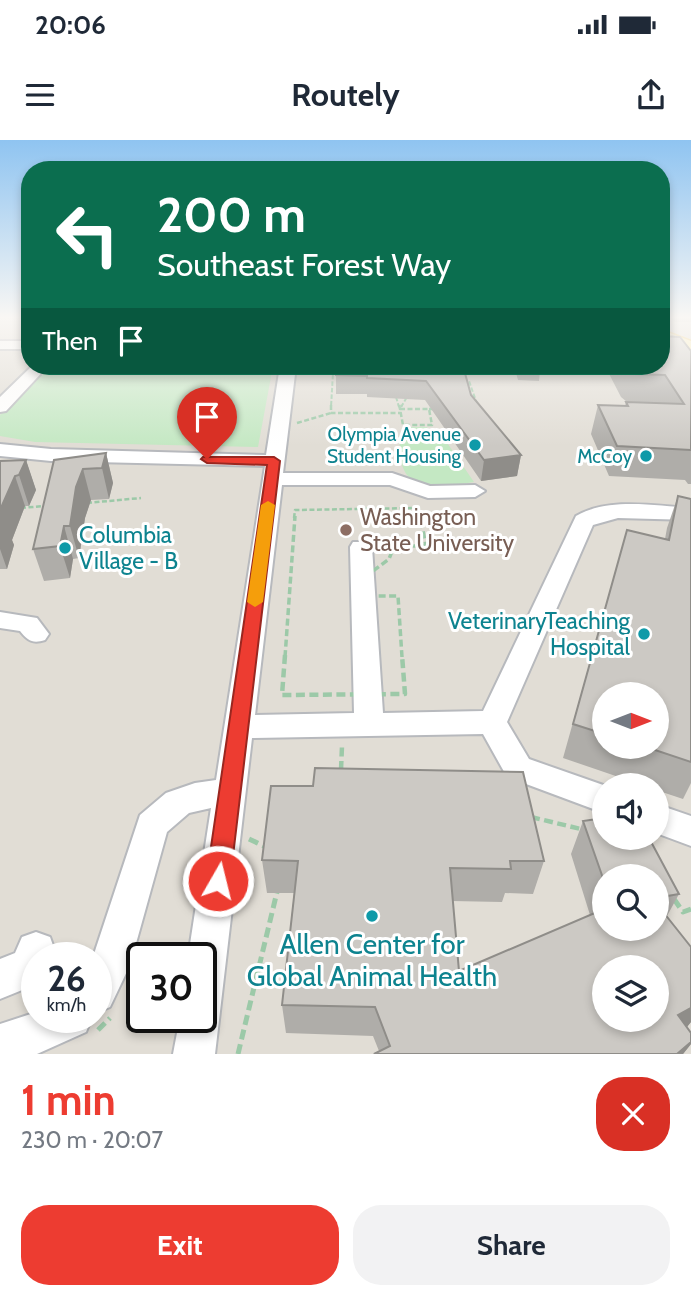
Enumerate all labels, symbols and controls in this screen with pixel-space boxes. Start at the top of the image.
text: 20:06 [35,9,106,41]
text: Routely [291,75,400,114]
icon: menu [21,76,59,114]
icon: share [632,76,670,114]
text: 200 m [157,185,306,244]
icon: left [42,189,133,280]
text: Southeast Forest Way [157,245,451,284]
icon: arrive [112,322,150,360]
text: Then [42,325,98,357]
pin [177,387,237,459]
icon: arrive [188,398,226,436]
place label: Olympia Avenue Student Housing [327,423,462,468]
marker: Olympia Avenue Student Housing [467,437,483,453]
place label: McCoy [577,445,632,468]
marker: McCoy [638,448,654,464]
place label: Washington State University [360,503,515,557]
place label: Columbia Village - B [79,521,178,575]
marker: Washington State University [338,522,354,538]
marker: Columbia Village - B [57,540,73,556]
place label: VeterinaryTeaching Hospital [448,607,631,661]
marker: VeterinaryTeaching Hospital [636,626,652,642]
north arrow [592,682,668,760]
map controls [592,682,669,1032]
button: sound [592,773,669,850]
position arrow [181,844,255,918]
button: search [592,864,669,941]
marker: Allen Center for Global Animal Health [364,908,380,924]
place label: Allen Center for Global Animal Health [247,927,497,993]
speed limit sign: 30 [126,942,217,1033]
button: layers [592,955,669,1032]
text: 26 [47,957,86,1000]
text: km/h [47,994,86,1016]
text: 1 min [21,1074,116,1126]
button: close [596,1077,670,1151]
text: 230 m · 20:07 [21,1126,163,1154]
button: Exit [21,1205,339,1285]
button: Share [353,1205,670,1285]

